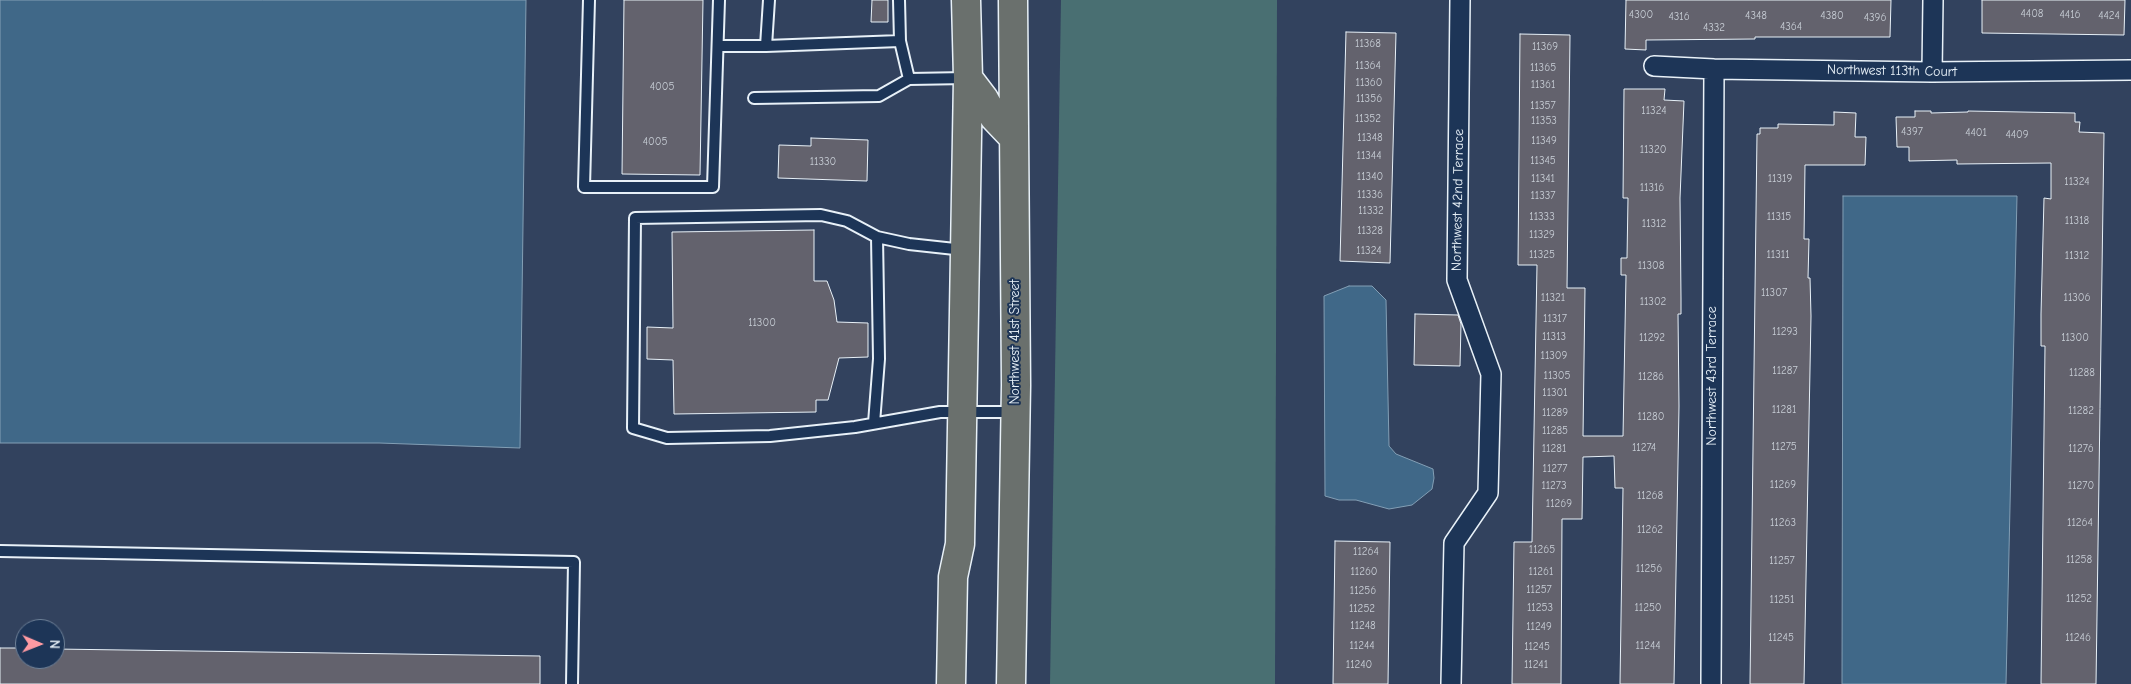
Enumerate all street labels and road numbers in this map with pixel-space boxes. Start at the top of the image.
street label: Northwest 113th Court [1827,61,1957,81]
street label: Northwest 42nd Terrace [1448,129,1468,271]
street label: Northwest 41st Street [1007,279,1023,405]
street label: Northwest 43rd Terrace [1704,306,1720,446]

